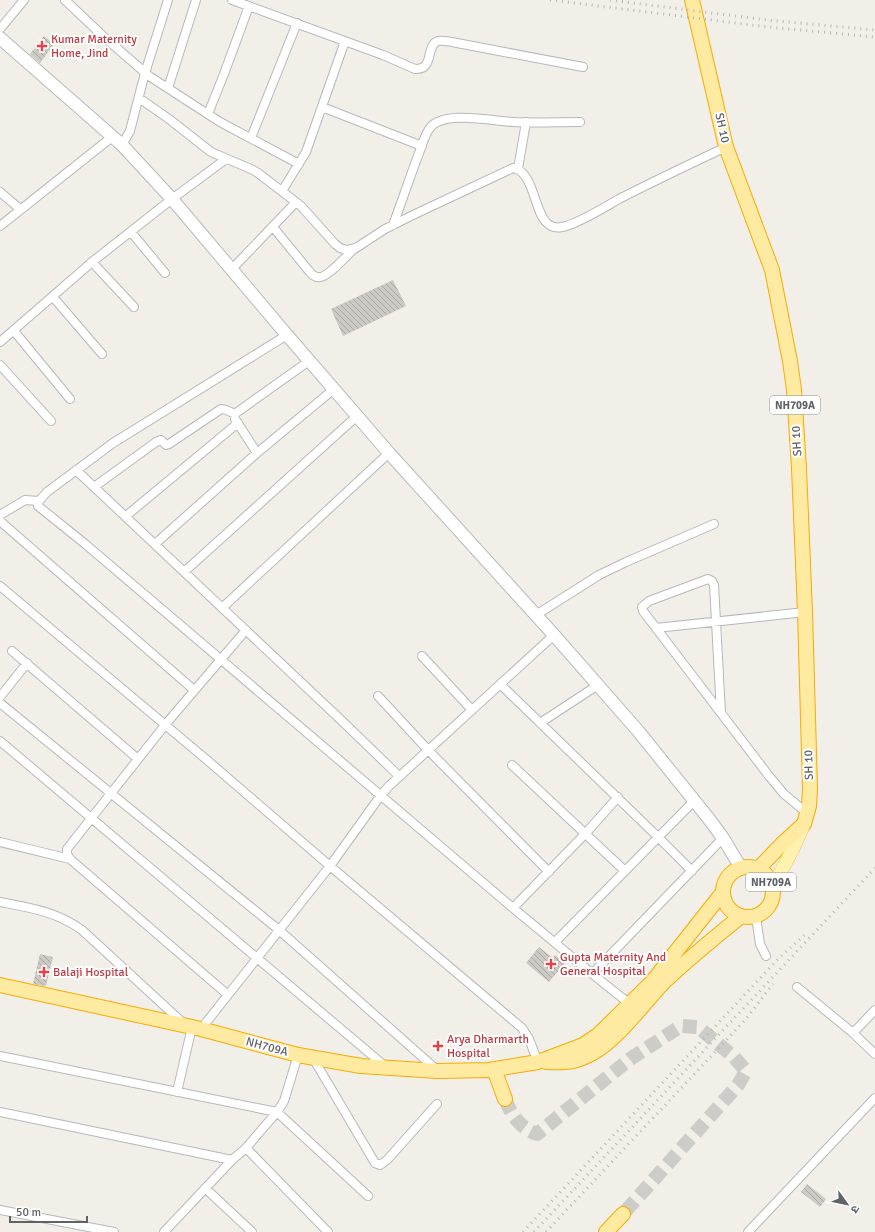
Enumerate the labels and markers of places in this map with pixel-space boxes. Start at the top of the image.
place label: Kumar Maternity Home, Jind [51,32,137,61]
marker: Kumar Maternity Home, Jind [36,40,48,52]
place label: Gupta Maternity And General Hospital [560,950,666,979]
marker: Gupta Maternity And General Hospital [545,958,557,970]
place label: Balaji Hospital [53,965,129,980]
marker: Balaji Hospital [38,966,50,978]
place label: Arya Dharmarth Hospital [447,1032,529,1061]
marker: Arya Dharmarth Hospital [432,1040,444,1052]

